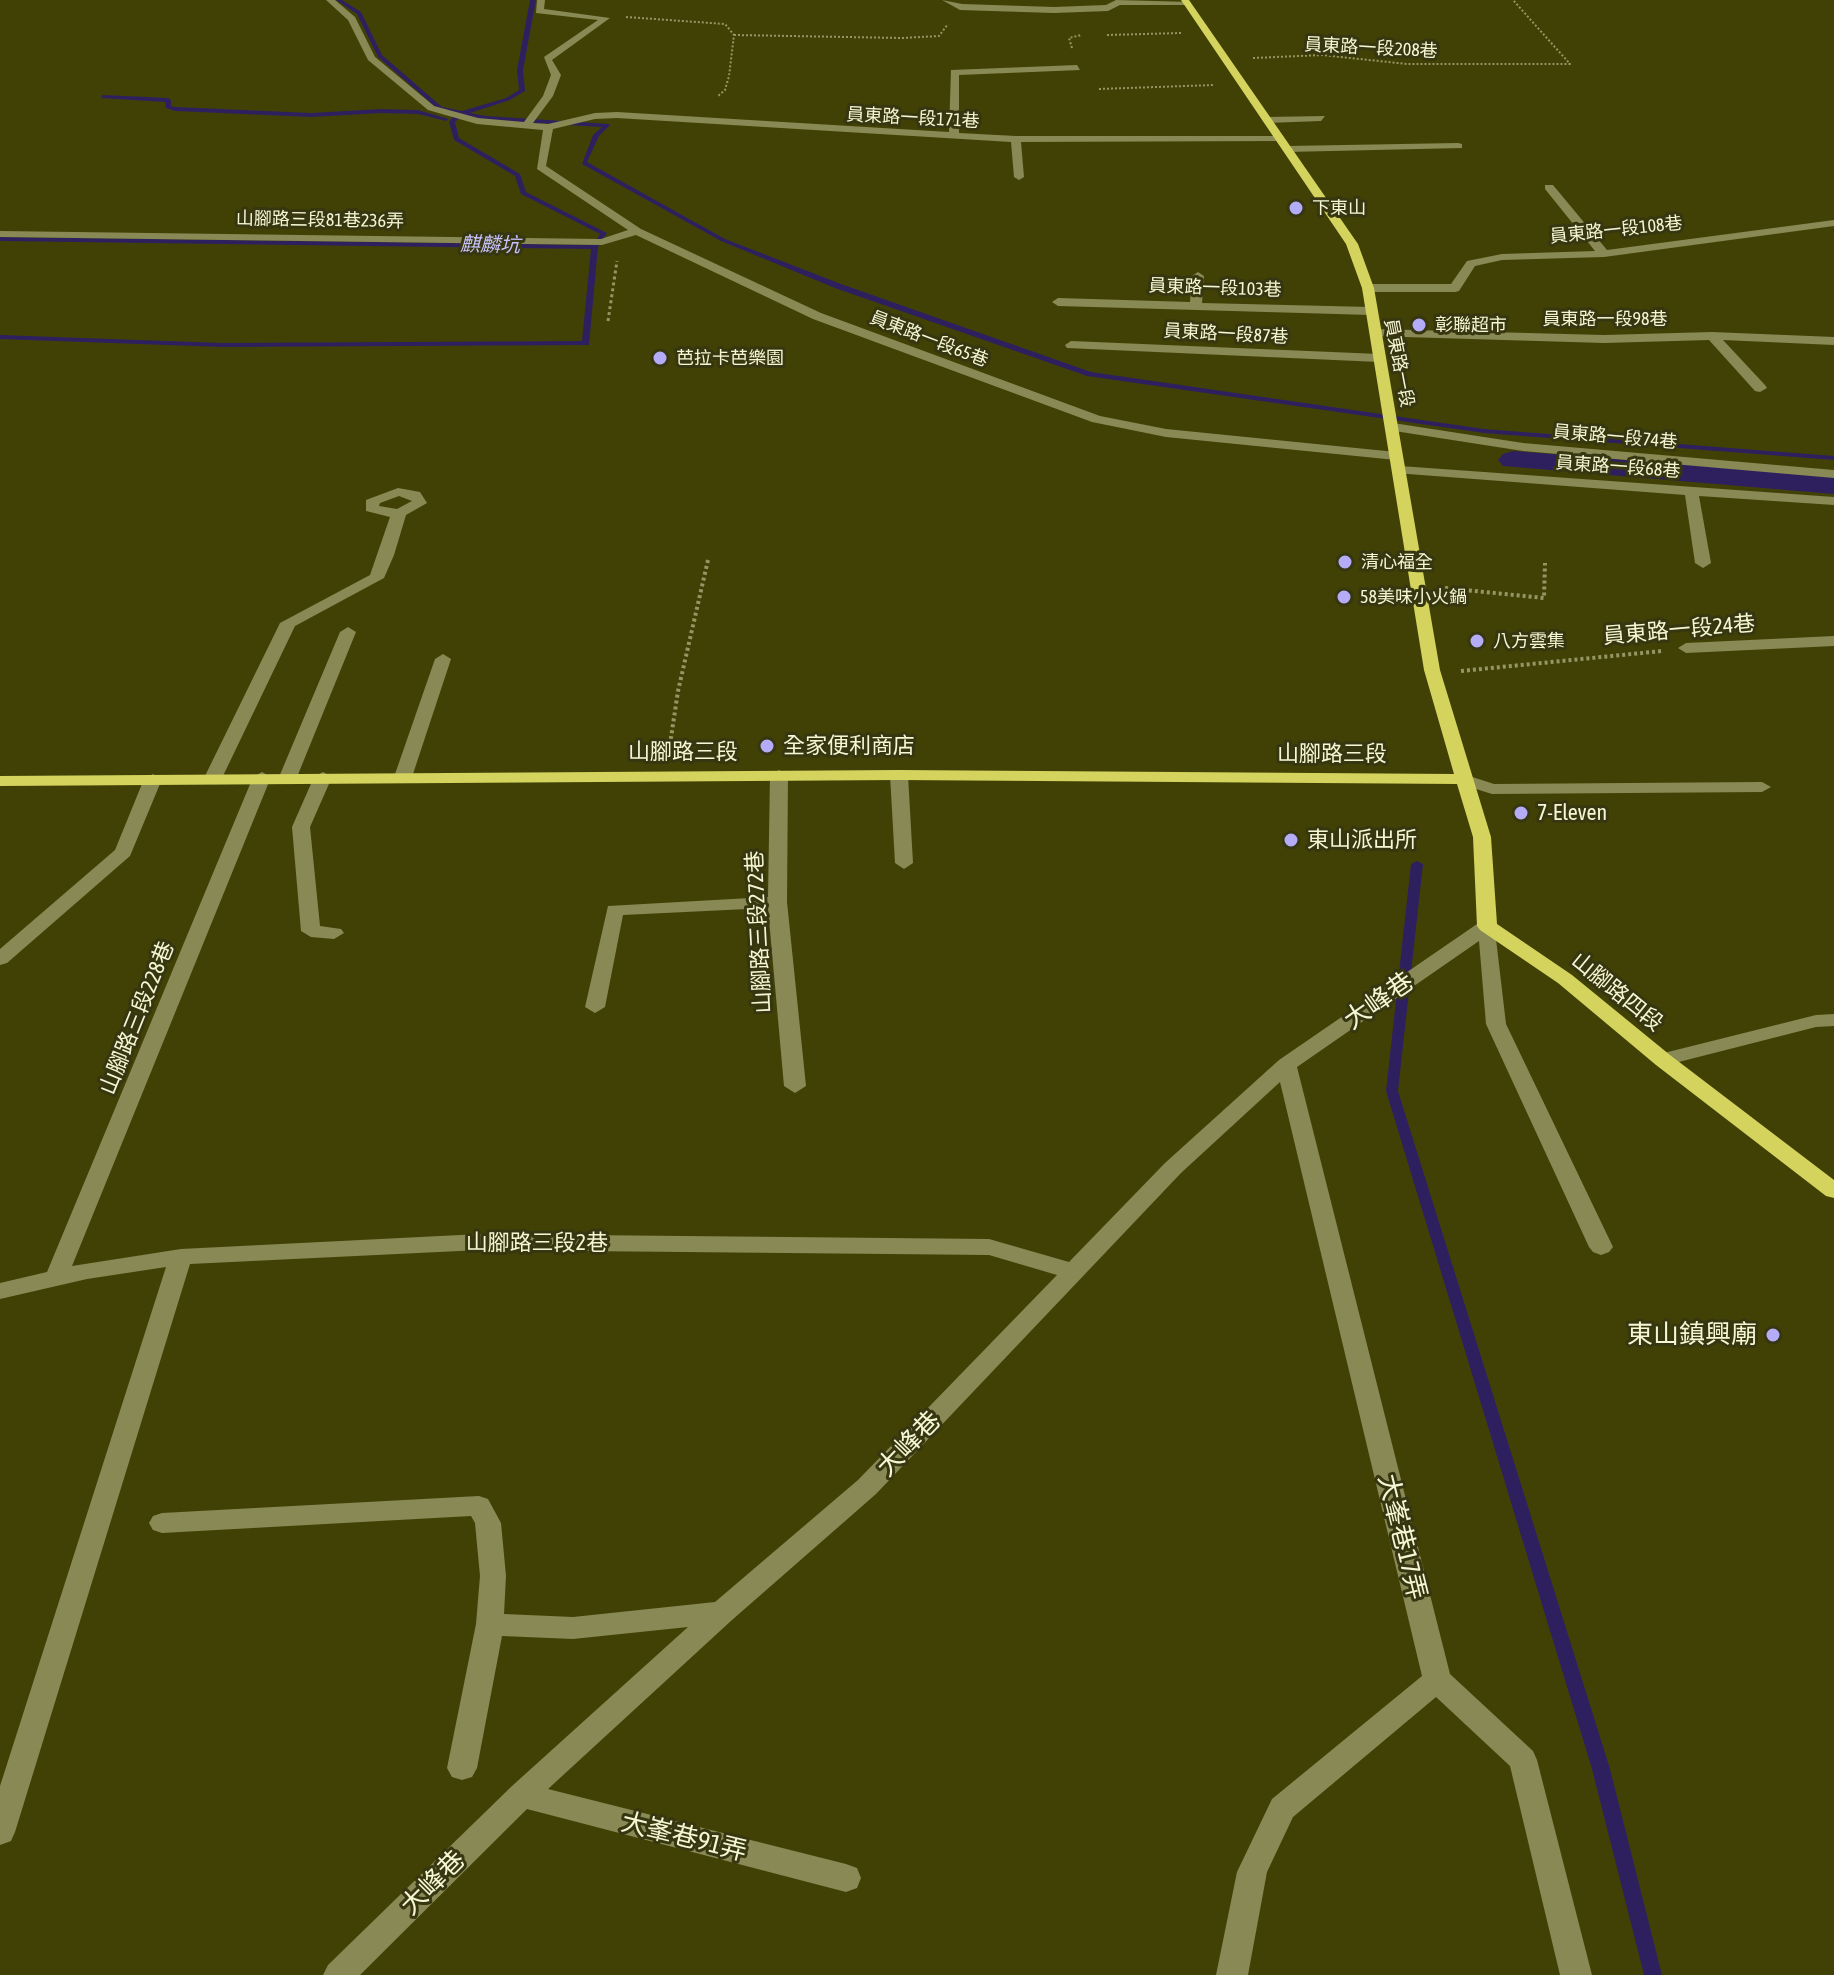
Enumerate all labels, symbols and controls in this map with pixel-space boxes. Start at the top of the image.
street label: 員東路一段208巷 [1304,34,1438,62]
street label: 員東路一段171巷 [846,104,980,132]
place label: 下東山 [1312,197,1366,219]
marker: 下東山 [1287,199,1305,217]
street label: 山腳路三段81巷236弄 [236,208,404,232]
street label: 員東路一段108巷 [1549,212,1683,248]
water label: 麒麟坑 [460,232,520,258]
street label: 員東路一段103巷 [1148,275,1282,301]
street label: 員東路一段65巷 [867,307,991,371]
street label: 員東路一段98巷 [1543,308,1667,330]
place label: 彰聯超市 [1435,314,1507,336]
marker: 彰聯超市 [1410,316,1428,334]
street label: 員東路一段 [1380,317,1418,409]
street label: 員東路一段87巷 [1163,320,1289,348]
place label: 芭拉卡芭樂園 [676,347,784,369]
marker: 芭拉卡芭樂園 [651,349,669,367]
street label: 員東路一段74巷 [1552,421,1678,453]
street label: 員東路一段68巷 [1555,452,1681,482]
place label: 清心福全 [1361,551,1433,573]
marker: 清心福全 [1336,553,1354,571]
place label: 58美味小火鍋 [1360,586,1467,608]
marker: 58美味小火鍋 [1335,588,1353,606]
street label: 員東路一段24巷 [1602,610,1756,650]
place label: 八方雲集 [1493,630,1565,652]
marker: 八方雲集 [1468,632,1486,650]
place label: 全家便利商店 [783,733,915,759]
marker: 全家便利商店 [758,737,776,755]
street label: 山腳路三段 [628,739,738,765]
street label: 山腳路三段 [1277,741,1387,767]
place label: 7-Eleven [1537,800,1607,826]
marker: 7-Eleven [1512,804,1530,822]
place label: 東山派出所 [1307,827,1417,853]
marker: 東山派出所 [1282,831,1300,849]
street label: 山腳路三段272巷 [742,850,776,1014]
street label: 山腳路三段228巷 [94,937,180,1099]
street label: 山腳路四段 [1566,947,1668,1037]
street label: 大峰巷 [1338,966,1420,1036]
street label: 山腳路三段2巷 [466,1230,608,1256]
place label: 東山鎮興廟 [1627,1319,1757,1351]
marker: 東山鎮興廟 [1764,1326,1782,1344]
street label: 大峰巷 [871,1405,947,1483]
street label: 大峯巷17弄 [1371,1471,1433,1603]
street label: 大峯巷91弄 [618,1806,750,1868]
street label: 大峰巷 [394,1844,472,1922]

